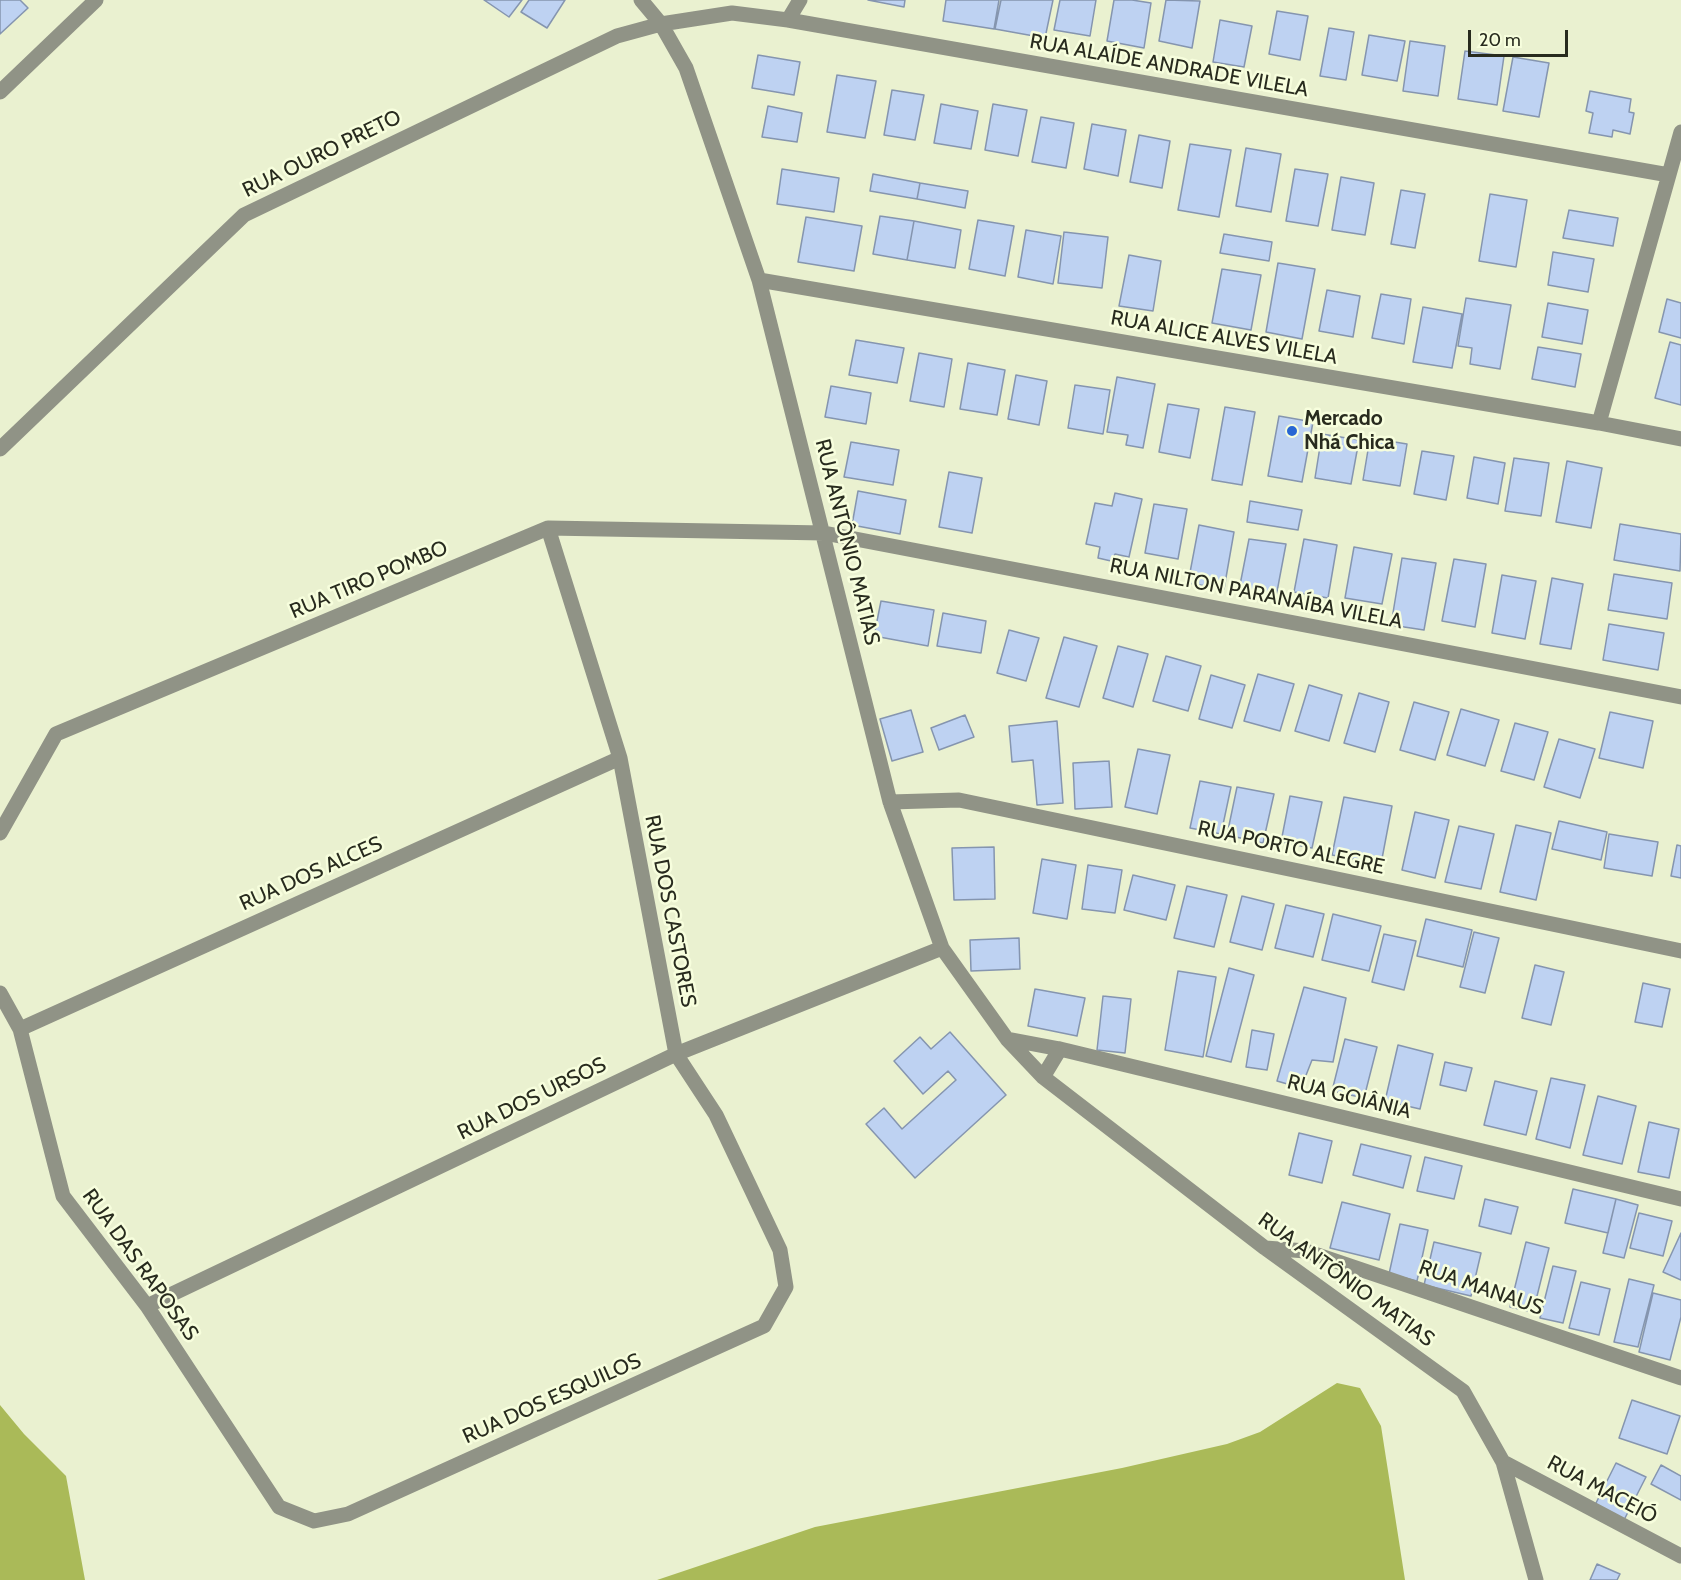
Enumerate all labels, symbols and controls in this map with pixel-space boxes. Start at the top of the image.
scale bar [1471,18,1572,56]
street label: RUA ALAÍDE ANDRADE VILELA [1028,29,1310,103]
text: 20 m [1479,29,1521,51]
street label: RUA OURO PRETO [239,105,405,203]
street label: RUA ALICE ALVES VILELA [1109,306,1339,370]
place label: Mercado Nhá Chica [1304,406,1395,456]
marker: Mercado Nhá Chica [1285,424,1299,438]
street label: RUA ANTÔNIO MATIAS [809,436,885,648]
street label: RUA TIRO POMBO [286,535,452,625]
street label: RUA NILTON PARANAÍBA VILELA [1108,553,1404,635]
street label: RUA DOS CASTORES [639,813,701,1009]
street label: RUA PORTO ALEGRE [1195,816,1387,880]
street label: RUA DOS ALCES [236,831,386,917]
street label: RUA DOS URSOS [454,1052,610,1146]
street label: RUA GOIÂNIA [1284,1069,1414,1125]
street label: RUA DAS RAPOSAS [77,1184,203,1346]
street label: RUA ANTÔNIO MATIAS [1253,1208,1439,1352]
street label: RUA MANAUS [1415,1255,1547,1321]
street label: RUA DOS ESQUILOS [459,1348,645,1450]
street label: RUA MACEIÓ [1543,1450,1661,1530]

